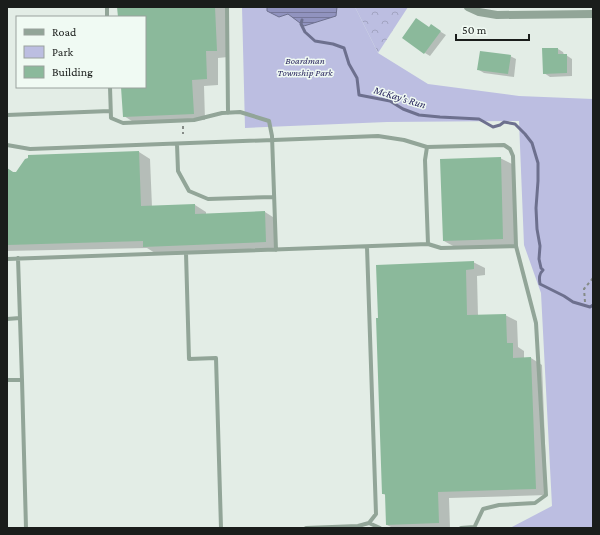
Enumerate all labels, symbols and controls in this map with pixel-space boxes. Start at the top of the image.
legend [16,16,146,88]
scale bar [456,16,529,42]
text: 50 m [462,23,487,37]
text: Road [52,25,77,39]
text: Park [52,45,74,59]
park label: Boardman Township Park [277,55,333,78]
text: Building [52,65,93,79]
water label: McKay's Run [371,83,428,112]

